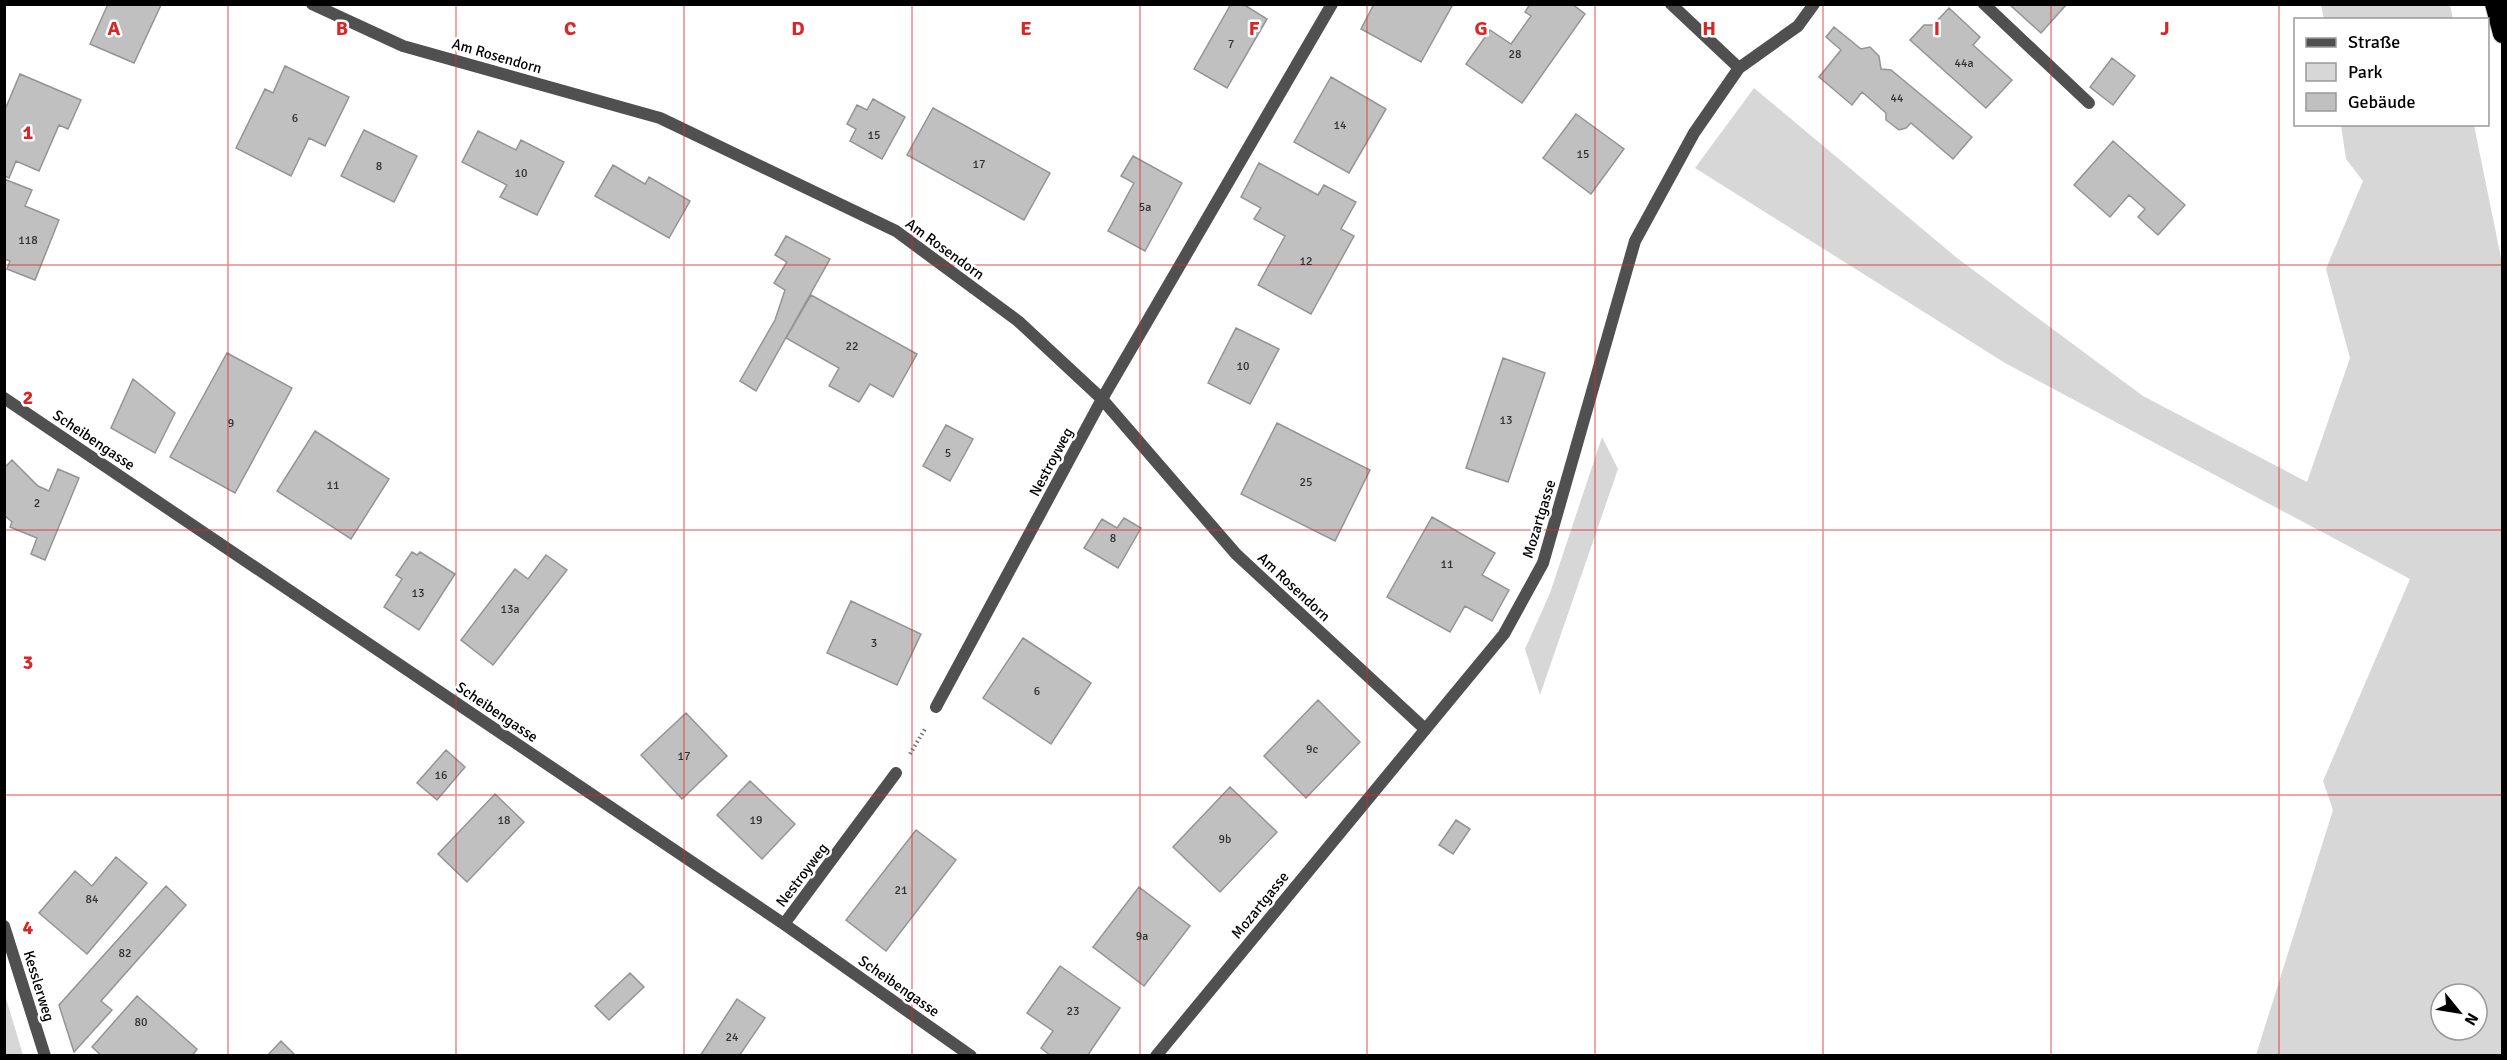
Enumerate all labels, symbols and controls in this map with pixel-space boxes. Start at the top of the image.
text: A [108,16,121,41]
text: B [336,16,348,41]
text: C [564,16,576,41]
text: D [791,16,805,41]
text: E [1020,16,1032,41]
text: F [1249,16,1260,41]
text: G [1474,16,1488,41]
text: H [1702,16,1716,41]
text: I [1934,16,1940,41]
text: J [2160,16,2170,41]
legend [2294,18,2489,126]
text: Straße [2348,31,2400,53]
street label: Am Rosendorn [450,35,544,77]
house number: 7 [1228,37,1234,52]
house number: 28 [1509,47,1521,62]
house number: 44a [1954,56,1974,71]
text: Park [2348,61,2383,83]
house number: 44 [1891,91,1904,106]
text: Gebäude [2348,91,2416,113]
house number: 6 [292,111,298,126]
house number: 14 [1334,118,1347,133]
text: 1 [23,120,34,145]
house number: 15 [868,128,880,143]
house number: 15 [1577,147,1589,162]
house number: 17 [973,157,985,172]
house number: 8 [376,159,382,174]
house number: 10 [515,166,527,181]
house number: 5a [1139,200,1151,215]
street label: Am Rosendorn [902,214,988,284]
house number: 118 [18,233,38,248]
house number: 12 [1300,254,1312,269]
house number: 22 [846,339,858,354]
house number: 10 [1237,359,1249,374]
text: 2 [23,385,33,410]
street label: Scheibengasse [50,406,138,474]
house number: 13 [1500,413,1512,428]
house number: 9 [228,416,234,431]
street label: Nestroyweg [1025,424,1077,500]
house number: 5 [945,446,951,461]
house number: 25 [1300,475,1312,490]
house number: 11 [327,478,339,493]
street label: Mozartgasse [1519,478,1559,560]
house number: 2 [34,496,40,511]
house number: 8 [1110,531,1116,546]
street label: Am Rosendorn [1254,549,1334,625]
house number: 11 [1441,557,1453,572]
house number: 13 [412,586,424,601]
house number: 13a [500,602,520,617]
house number: 3 [871,636,877,651]
text: 3 [23,650,33,675]
street label: Scheibengasse [453,678,541,746]
house number: 6 [1034,684,1040,699]
house number: 9c [1306,742,1318,757]
house number: 17 [678,749,690,764]
house number: 16 [435,768,447,783]
house number: 18 [498,813,510,828]
house number: 19 [750,813,762,828]
house number: 9b [1219,832,1231,847]
street label: Nestroyweg [772,839,832,911]
street label: Mozartgasse [1227,868,1293,942]
house number: 21 [895,883,907,898]
house number: 84 [86,892,99,907]
text: 4 [23,915,34,940]
house number: 9a [1136,929,1148,944]
house number: 82 [119,946,131,961]
street label: Kesslerweg [20,948,58,1024]
street label: Scheibengasse [855,951,943,1021]
north arrow [2429,982,2489,1042]
house number: 23 [1067,1004,1079,1019]
text: N [2460,1009,2483,1029]
house number: 80 [135,1015,147,1030]
house number: 24 [726,1030,739,1045]

